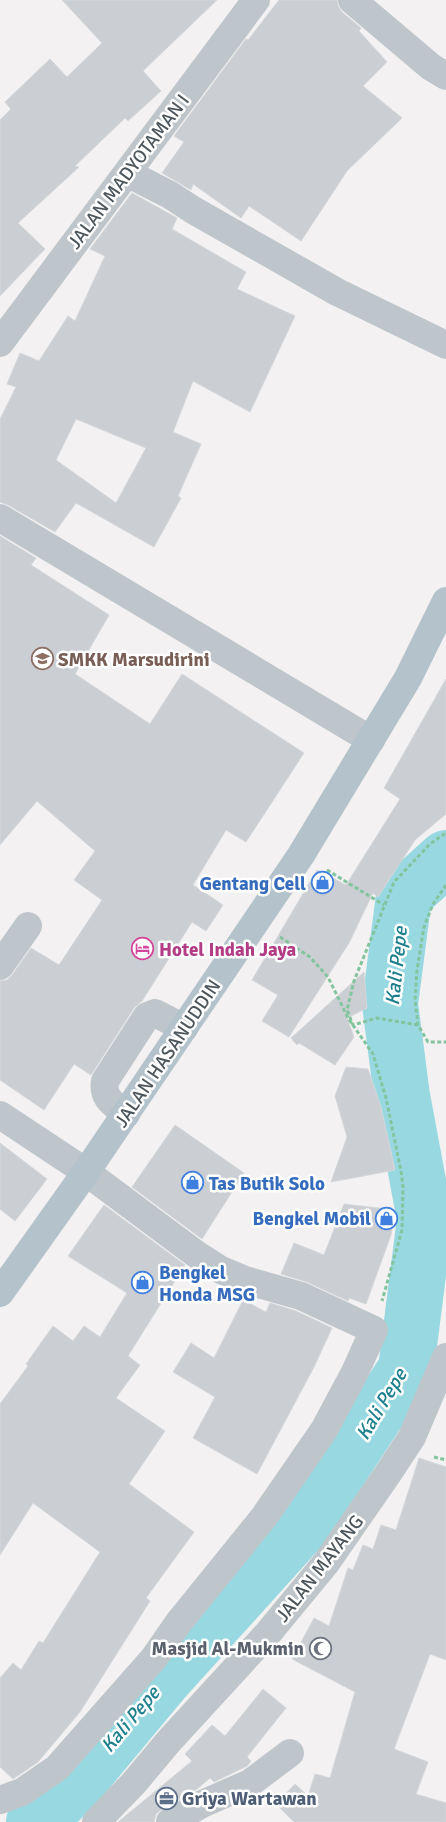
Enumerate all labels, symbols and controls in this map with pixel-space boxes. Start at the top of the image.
street label: JALAN MADYOTAMAN I [63,89,195,254]
school or university icon: SMKK Marsudirini [30,647,54,671]
place label: SMKK Marsudirini [58,648,210,672]
shop icon: Gentang Cell [310,871,334,895]
place label: Gentang Cell [200,872,306,896]
water label: Kali Pepe [380,924,413,1007]
hotel icon: Hotel Indah Jaya [131,937,155,961]
place label: Hotel Indah Jaya [159,938,297,962]
street label: JALAN HASANUDDIN [109,975,226,1132]
shop icon: Tas Butik Solo [181,1171,205,1195]
place label: Tas Butik Solo [209,1172,325,1196]
shop icon: Bengkel Mobil [375,1206,399,1230]
place label: Bengkel Mobil [253,1207,371,1231]
place label: Bengkel Honda MSG [159,1261,255,1307]
shop icon: Bengkel Honda MSG [131,1271,155,1295]
water label: Kali Pepe [350,1363,413,1445]
street label: JALAN MAYANG [270,1510,369,1627]
mosque icon: Masjid Al-Mukmin [308,1636,332,1660]
place label: Masjid Al-Mukmin [152,1637,304,1661]
water label: Kali Pepe [95,1680,166,1758]
office icon: Griya Wartawan [154,1786,178,1810]
place label: Griya Wartawan [182,1787,317,1811]

